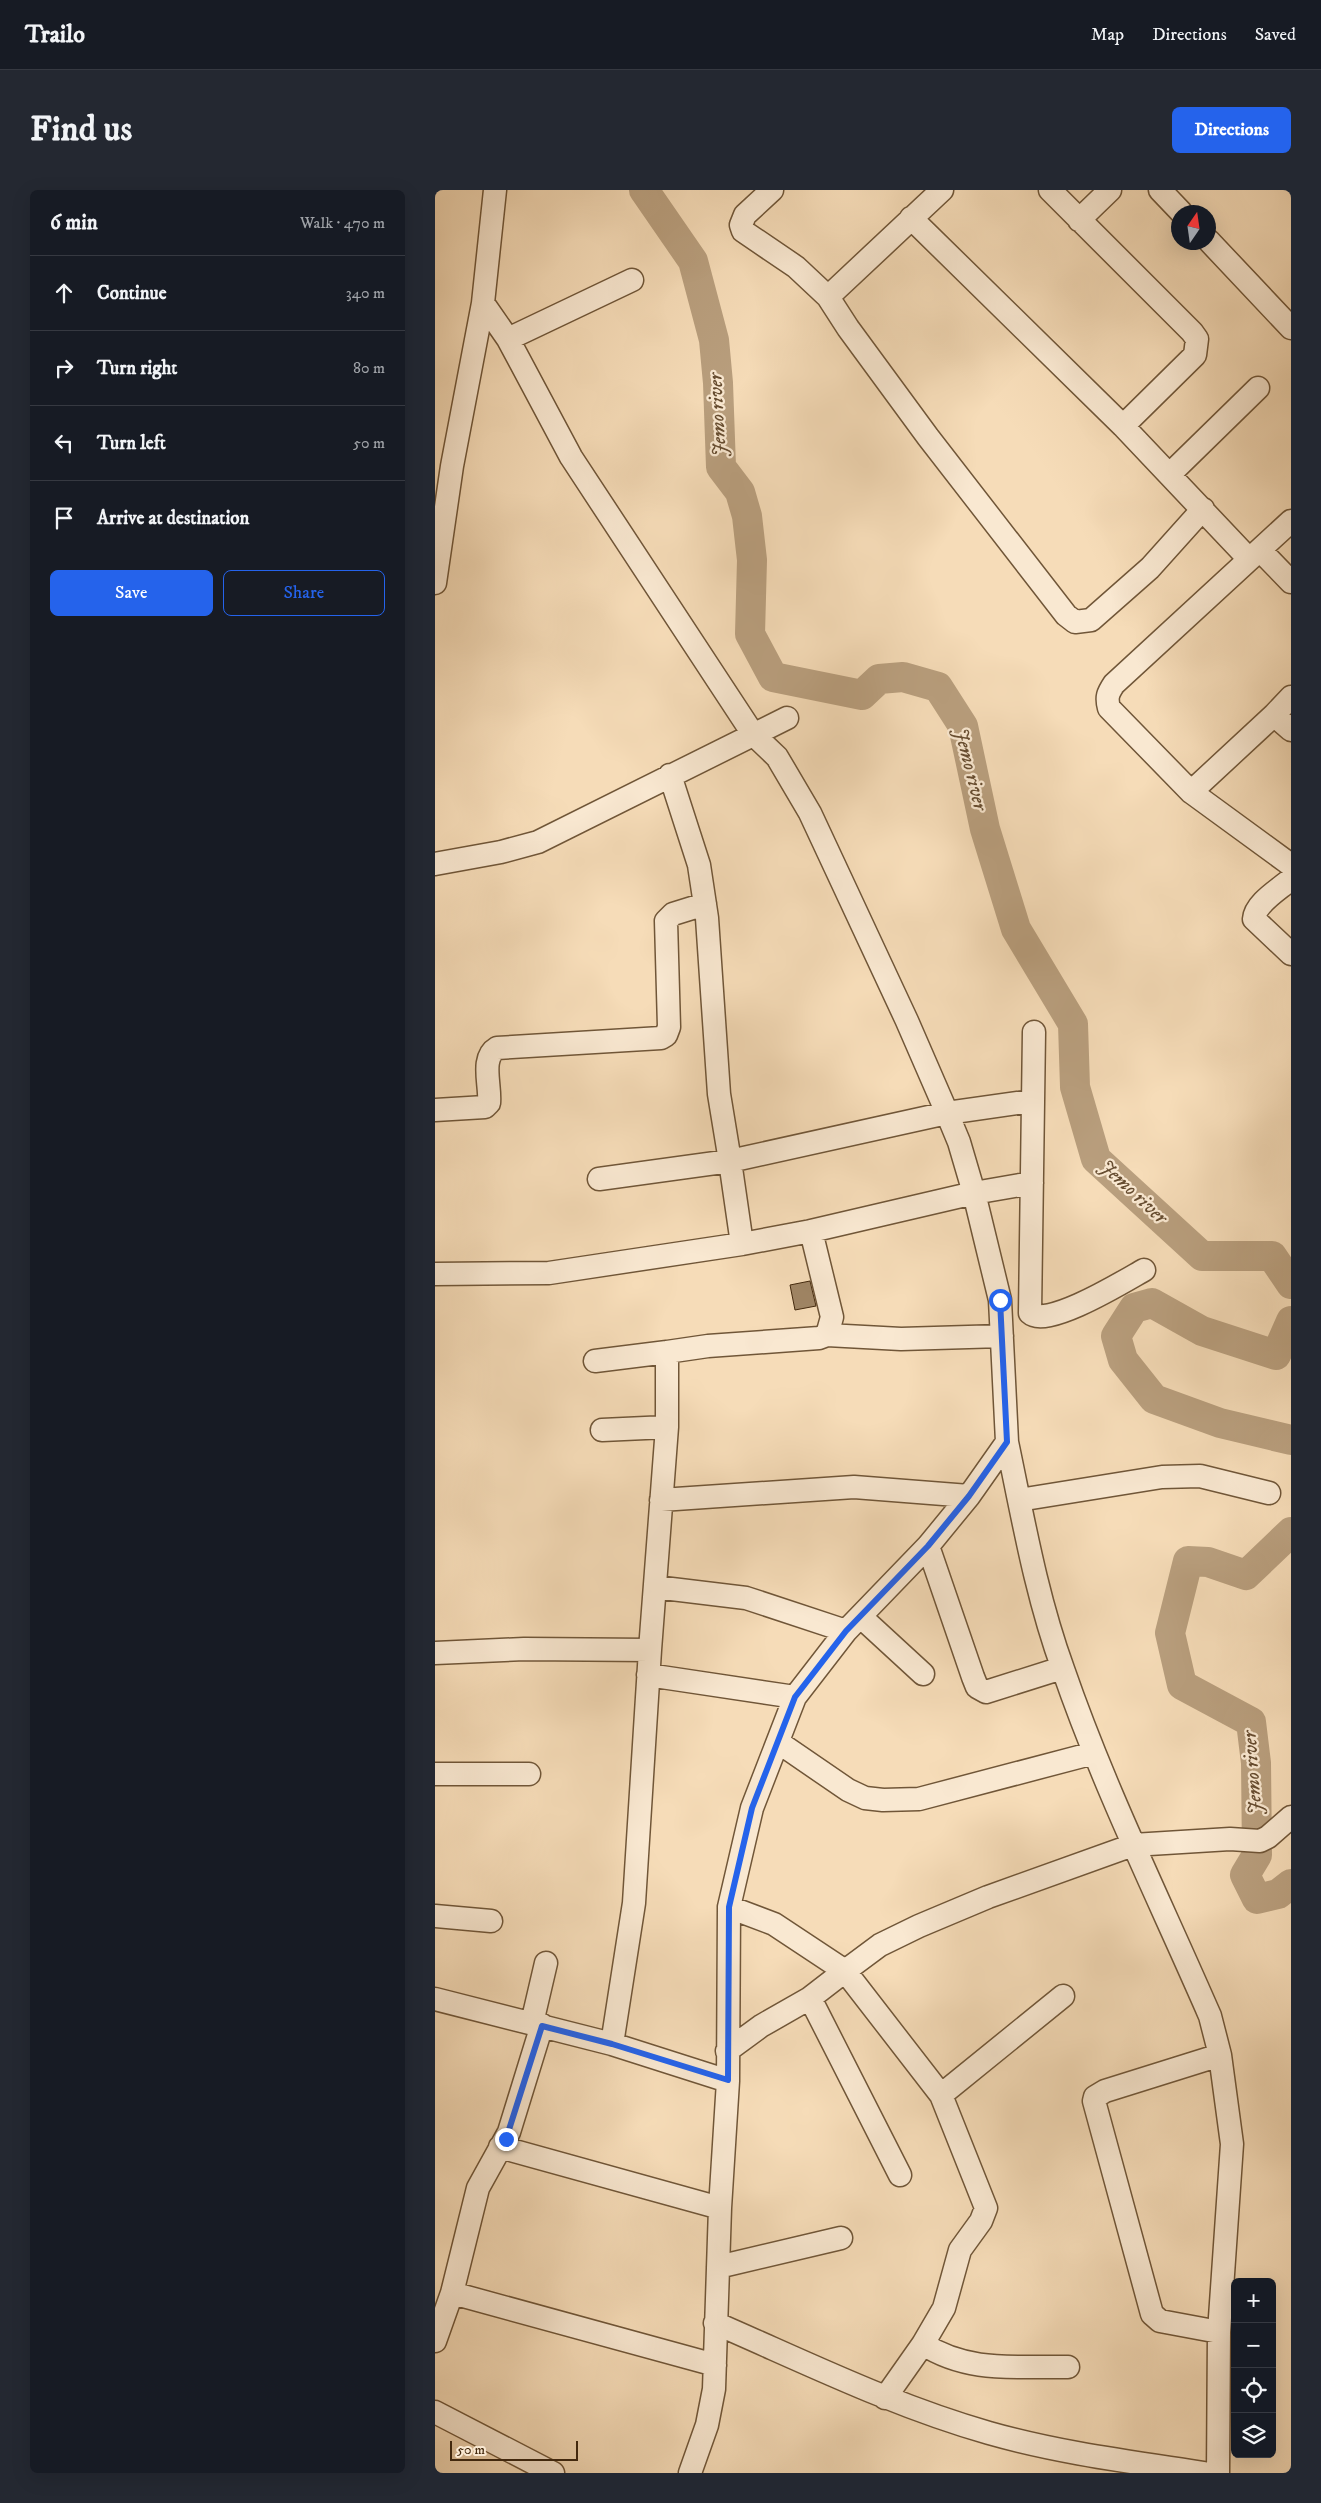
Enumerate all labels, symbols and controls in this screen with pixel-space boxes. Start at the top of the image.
text: Trailo [25,20,85,50]
text: Map [1091,24,1124,46]
text: Directions [1152,24,1227,46]
text: Saved [1255,24,1296,46]
button: Directions [1172,107,1291,153]
text: Find us [30,108,132,152]
north arrow [1171,205,1216,250]
text: 6 min [50,210,98,236]
text: Walk · 470 m [300,213,385,233]
icon: ahead [50,279,78,307]
text: Continue [97,282,167,305]
text: 340 m [346,283,385,303]
icon: right [50,354,78,382]
text: Turn right [97,357,177,380]
text: 80 m [353,358,385,378]
water label: Jemo river [703,371,733,458]
icon: left [50,429,78,457]
text: Turn left [97,432,166,455]
text: 50 m [353,433,385,453]
icon: arrive [50,504,78,532]
text: Arrive at destination [97,507,249,530]
button: Save [50,570,213,616]
button: Share [223,570,385,616]
water label: Jemo river [948,725,993,815]
water label: Jemo river [1094,1154,1174,1231]
route start [989,1289,1012,1312]
water label: Jemo river [1237,1728,1268,1816]
route end [495,2128,518,2151]
map controls [1231,2278,1276,2458]
button: + [1231,2278,1276,2323]
button: − [1231,2323,1276,2368]
button: locate [1231,2368,1276,2413]
button: layers [1231,2413,1276,2458]
scale bar [450,2438,577,2461]
text: 50 m [457,2441,485,2459]

